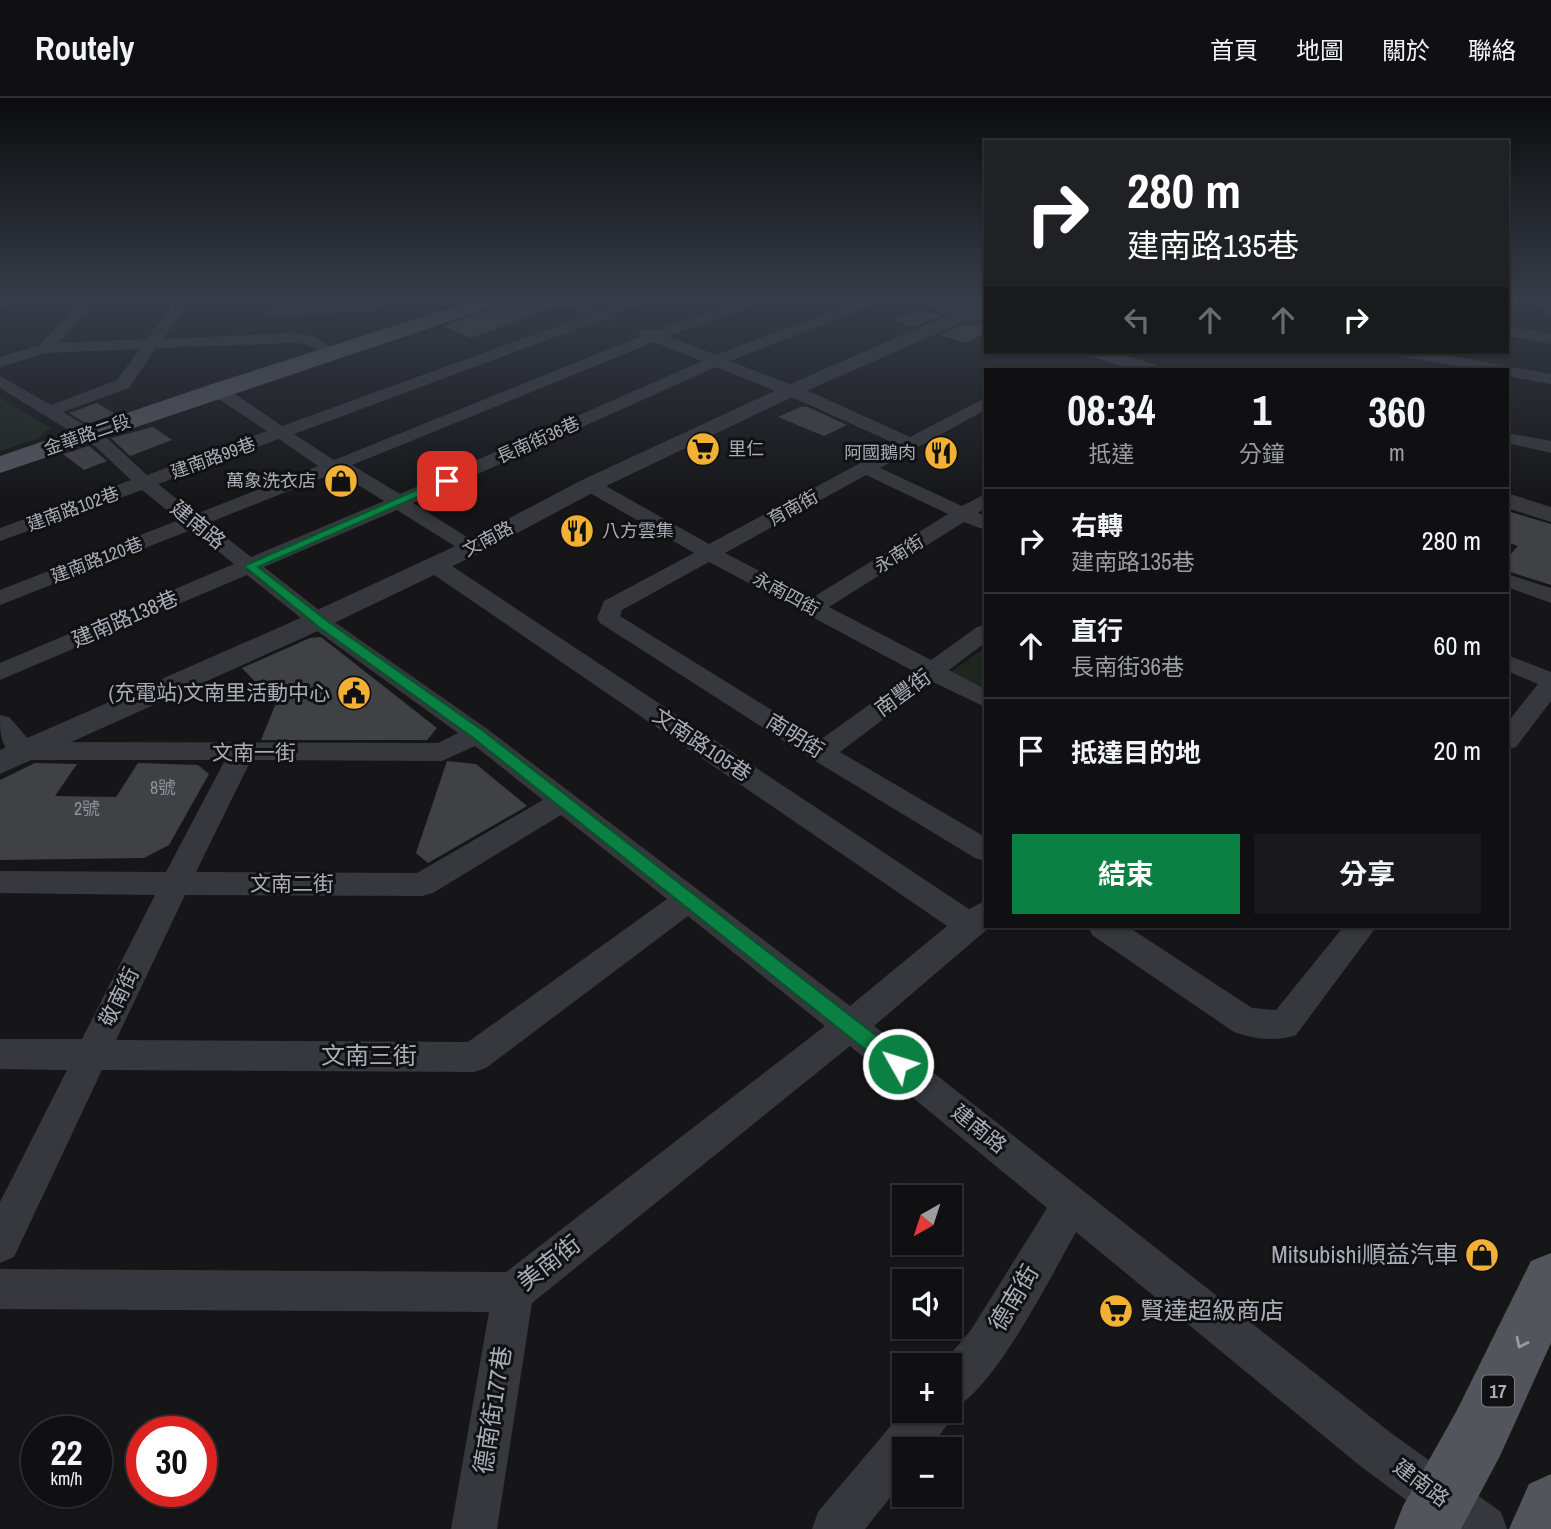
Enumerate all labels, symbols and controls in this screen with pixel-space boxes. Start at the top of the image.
text: Routely [35,26,134,70]
text: 首頁 [1210,34,1258,66]
text: 地圖 [1296,34,1344,66]
text: 關於 [1382,34,1430,66]
text: 聯絡 [1468,34,1516,66]
text: 280 m [1127,157,1241,223]
icon: right [1012,168,1103,259]
text: 建南路135巷 [1127,224,1299,267]
icon: left [1118,301,1156,339]
icon: ahead [1191,301,1229,339]
icon: ahead [1264,301,1302,339]
icon: right [1337,301,1375,339]
text: 08:34 [1067,382,1155,438]
text: 1 [1252,382,1271,438]
text: 360 [1368,384,1426,440]
street label: 金華路二段 [40,408,133,461]
street label: 長南街36巷 [492,410,583,469]
supermarket icon: 里仁 [684,430,722,468]
street label: 建南路99巷 [167,431,259,484]
restaurant icon: 阿國鵝肉 [922,434,960,472]
place label: 里仁 [728,436,764,461]
text: m [1389,437,1405,468]
text: 抵達 [1088,438,1134,469]
text: 分鐘 [1239,438,1285,469]
place label: 阿國鵝肉 [844,440,916,465]
pin [417,451,477,511]
shop icon: 萬象洗衣店 [322,462,360,500]
icon: arrive [428,462,466,500]
place label: 萬象洗衣店 [226,468,316,493]
street label: 建南路102巷 [23,480,123,537]
street label: 育南街 [763,484,822,532]
street label: 建南路 [165,494,232,556]
text: 右轉 [1071,508,1123,543]
restaurant icon: 八方雲集 [558,512,596,550]
street label: 文南路 [458,515,517,562]
place label: 八方雲集 [602,518,674,543]
icon: right [1012,522,1050,560]
text: 280 m [1422,523,1481,558]
street label: 永南街 [869,529,928,578]
street label: 建南路120巷 [47,531,146,589]
text: 建南路135巷 [1071,546,1194,577]
street label: 永南四街 [749,566,824,621]
street label: 建南路138巷 [67,583,182,654]
text: 直行 [1071,613,1123,648]
icon: ahead [1012,627,1050,665]
text: 60 m [1434,628,1481,663]
text: 長南街36巷 [1071,651,1184,682]
street label: 南豐街 [869,662,937,723]
public building icon: (充電站)文南里活動中心 [335,674,373,712]
place label: (充電站)文南里活動中心 [109,678,330,707]
street label: 文南路105巷 [647,701,757,788]
street label: 南明街 [761,707,830,765]
icon: arrive [1012,732,1050,770]
text: 20 m [1434,733,1481,768]
text: 抵達目的地 [1071,735,1201,770]
street label: 文南一街 [212,738,296,767]
house number: 8號 [150,775,176,800]
house number: 2號 [74,796,100,821]
button: 結束 [1012,834,1240,914]
button: 分享 [1254,834,1481,914]
street label: 文南二街 [250,869,334,898]
street label: 敬南街 [92,962,145,1031]
position arrow [861,1027,935,1101]
street label: 文南三街 [321,1039,417,1071]
street label: 建南路 [946,1098,1013,1160]
north arrow [892,1185,962,1255]
map controls [892,1185,962,1507]
street label: 美南街 [510,1227,587,1297]
shop icon: Mitsubishi順益汽車 [1463,1236,1501,1274]
place label: Mitsubishi順益汽車 [1271,1238,1458,1270]
street label: 德南街 [981,1258,1045,1337]
button: sound [892,1269,962,1339]
supermarket icon: 賢達超級商店 [1097,1292,1135,1330]
place label: 賢達超級商店 [1140,1294,1284,1326]
one-way arrow [1516,1336,1530,1348]
street label: 德南街177巷 [466,1344,518,1476]
button: + [892,1353,962,1423]
road number: 17 [1482,1376,1514,1406]
speed limit sign: 30 [126,1416,217,1507]
text: 22 [51,1429,82,1476]
button: − [892,1437,962,1507]
street label: 建南路 [1387,1452,1455,1513]
text: km/h [51,1466,83,1491]

